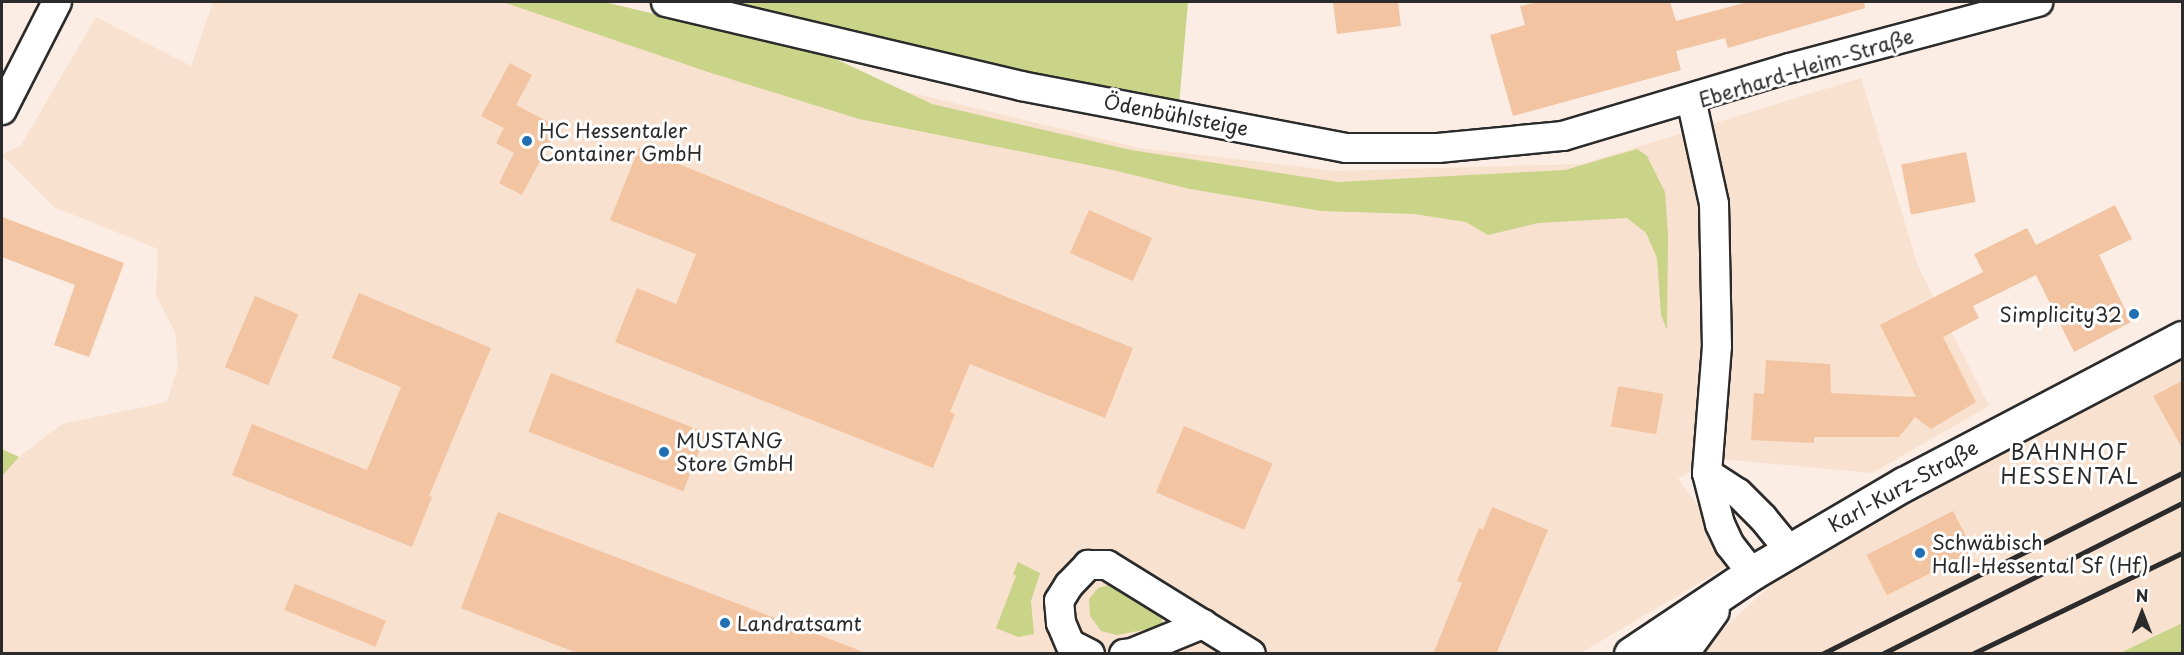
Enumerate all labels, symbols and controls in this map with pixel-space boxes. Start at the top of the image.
street label: Eberhard-Heim-Straße [1696,24,1916,112]
street label: Ödenbühlsteige [1102,89,1250,141]
place label: HC Hessentaler Container GmbH [539,118,703,165]
marker: HC Hessentaler Container GmbH [520,134,534,148]
place label: Simplicity32 [2000,302,2122,326]
marker: Simplicity32 [2127,307,2141,321]
place label: MUSTANG Store GmbH [676,428,794,475]
street label: Karl-Kurz-Straße [1824,435,1982,537]
district label: BAHNHOF HESSENTAL [2000,438,2140,488]
marker: MUSTANG Store GmbH [657,445,671,459]
place label: Schwäbisch Hall-Hessental Sf (Hf) [1932,530,2147,577]
marker: Schwäbisch Hall-Hessental Sf (Hf) [1913,546,1927,560]
north arrow [2112,583,2172,643]
text: N [2136,583,2148,607]
place label: Landratsamt [737,611,862,635]
marker: Landratsamt [718,616,732,630]

